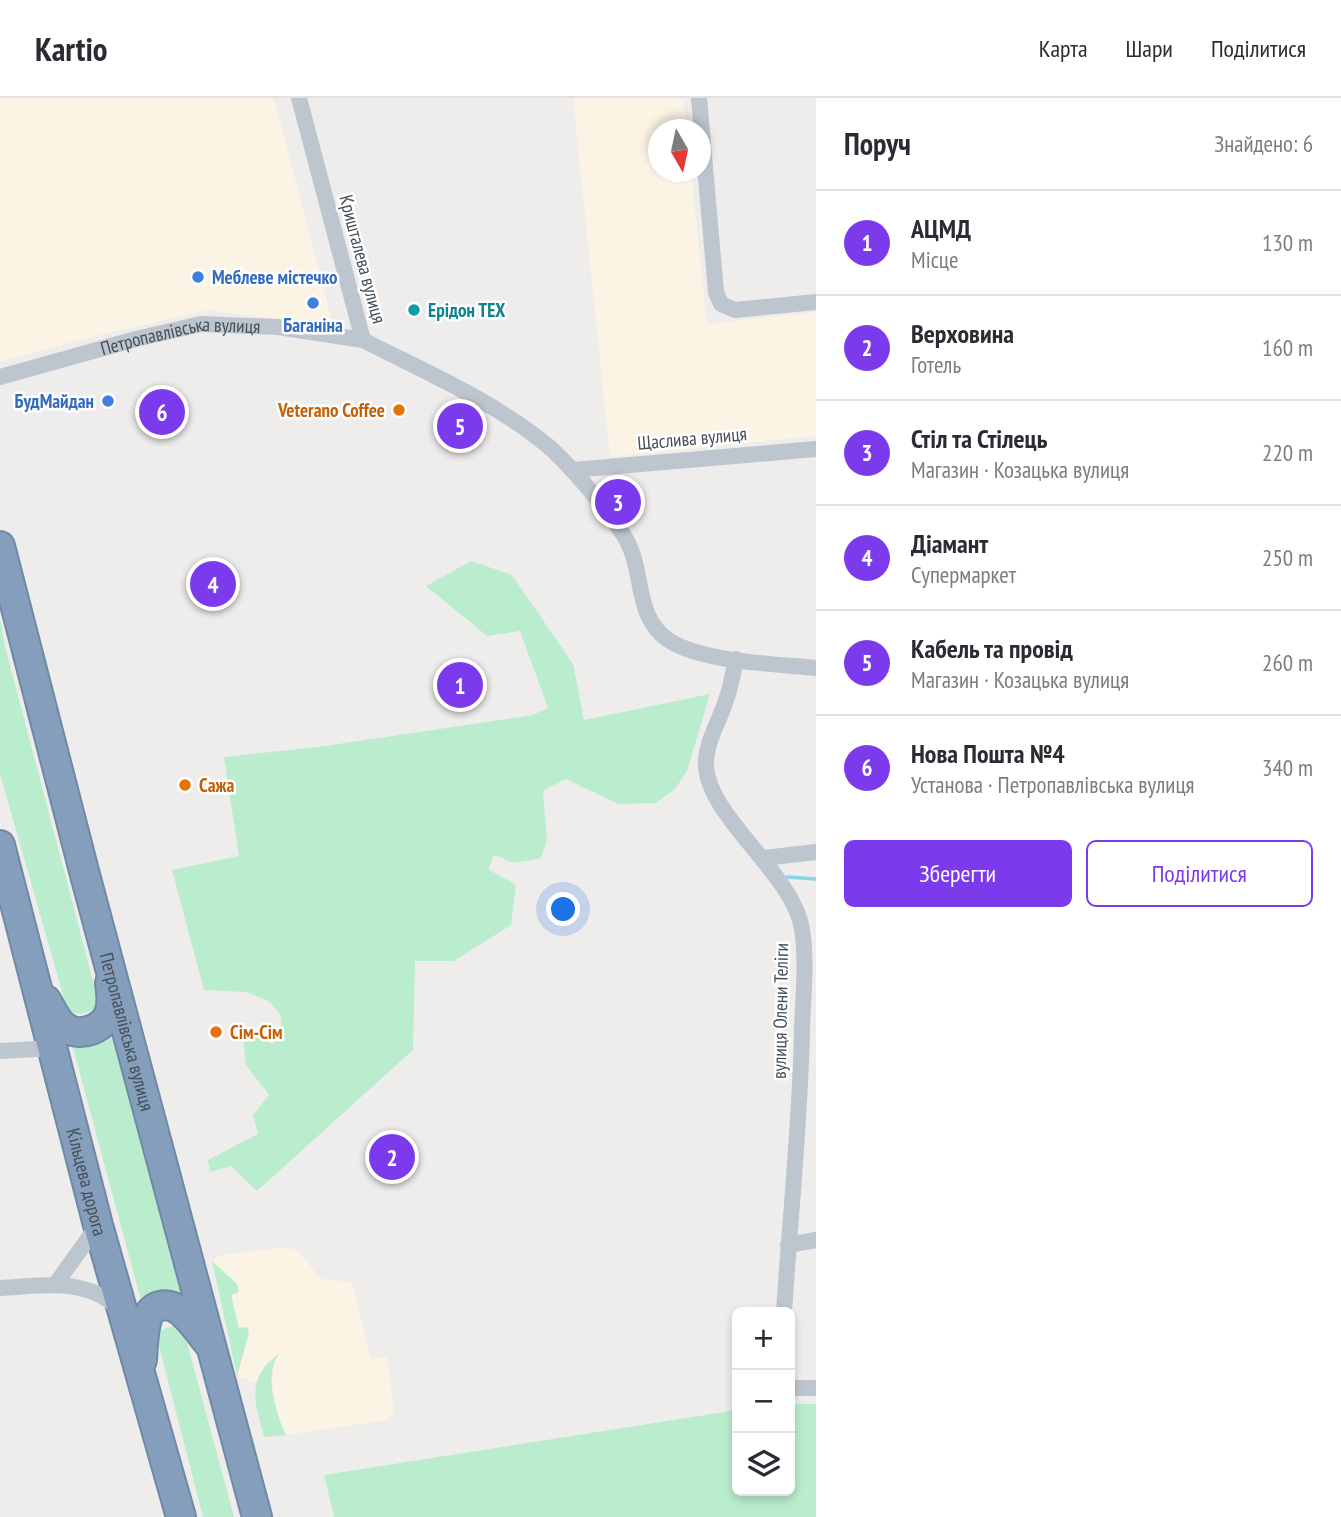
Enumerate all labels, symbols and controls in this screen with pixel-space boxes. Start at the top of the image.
text: Kartio [35,27,108,70]
text: Карта [1039,33,1088,64]
text: Шари [1126,33,1173,64]
text: Поділитися [1211,33,1306,64]
north arrow [648,119,711,182]
text: Поруч [844,124,911,163]
text: Знайдено: 6 [1214,129,1313,158]
street label: Кришталева вулиця [334,192,392,326]
text: АЦМД [911,212,971,245]
text: 1 [862,228,873,257]
text: 130 m [1262,228,1313,257]
text: Місце [911,245,959,274]
place label: Меблеве містечко [212,265,338,289]
marker: Меблеве містечко [190,269,206,285]
marker: Баганіна [305,295,321,311]
place label: Ерідон ТЕХ [428,298,505,322]
marker: Ерідон ТЕХ [406,302,422,318]
street label: Петропавлівська вулиця [98,312,261,360]
place label: Баганіна [283,313,343,337]
text: Верховина [911,317,1014,350]
text: 2 [862,333,873,362]
text: 160 m [1262,333,1313,362]
text: Готель [911,350,961,379]
pin: 6 [139,386,185,438]
place label: БудМайдан [14,389,94,413]
marker: БудМайдан [100,393,116,409]
place label: Veterano Coffee [277,398,385,422]
pin: 5 [437,400,483,452]
marker: Veterano Coffee [391,402,407,418]
street label: Щаслива вулиця [636,421,748,455]
text: Стіл та Стілець [911,422,1047,455]
text: 3 [862,438,873,467]
text: 220 m [1262,438,1313,467]
text: Магазин · Козацька вулиця [911,455,1129,484]
pin: 3 [595,476,641,528]
text: Діамант [911,527,988,560]
text: 4 [862,543,873,572]
text: 250 m [1262,543,1313,572]
pin: 4 [190,558,236,610]
text: Супермаркет [911,560,1016,589]
text: Кабель та провід [911,632,1073,665]
text: 5 [862,648,873,677]
text: 260 m [1262,648,1313,677]
pin: 1 [437,659,483,711]
text: Магазин · Козацька вулиця [911,665,1129,694]
text: Нова Пошта №4 [911,737,1065,770]
text: 6 [862,753,873,782]
text: 340 m [1262,753,1313,782]
text: Установа · Петропавлівська вулиця [911,770,1194,799]
place label: Сажа [199,773,235,797]
marker: Сажа [177,777,193,793]
button: Зберегти [844,840,1072,907]
button: Поділитися [1086,840,1313,907]
your location [546,892,580,926]
street label: вулиця Олени Теліги [767,943,793,1079]
street label: Петропавлівська вулиця [94,950,160,1113]
place label: Сім-Сім [230,1020,283,1044]
marker: Сім-Сім [208,1024,224,1040]
street label: Кільцева дорога [62,1126,112,1239]
pin: 2 [369,1131,415,1183]
map controls [732,1307,795,1496]
button: + [732,1307,795,1370]
button: − [732,1370,795,1433]
button: layers [732,1433,795,1496]

